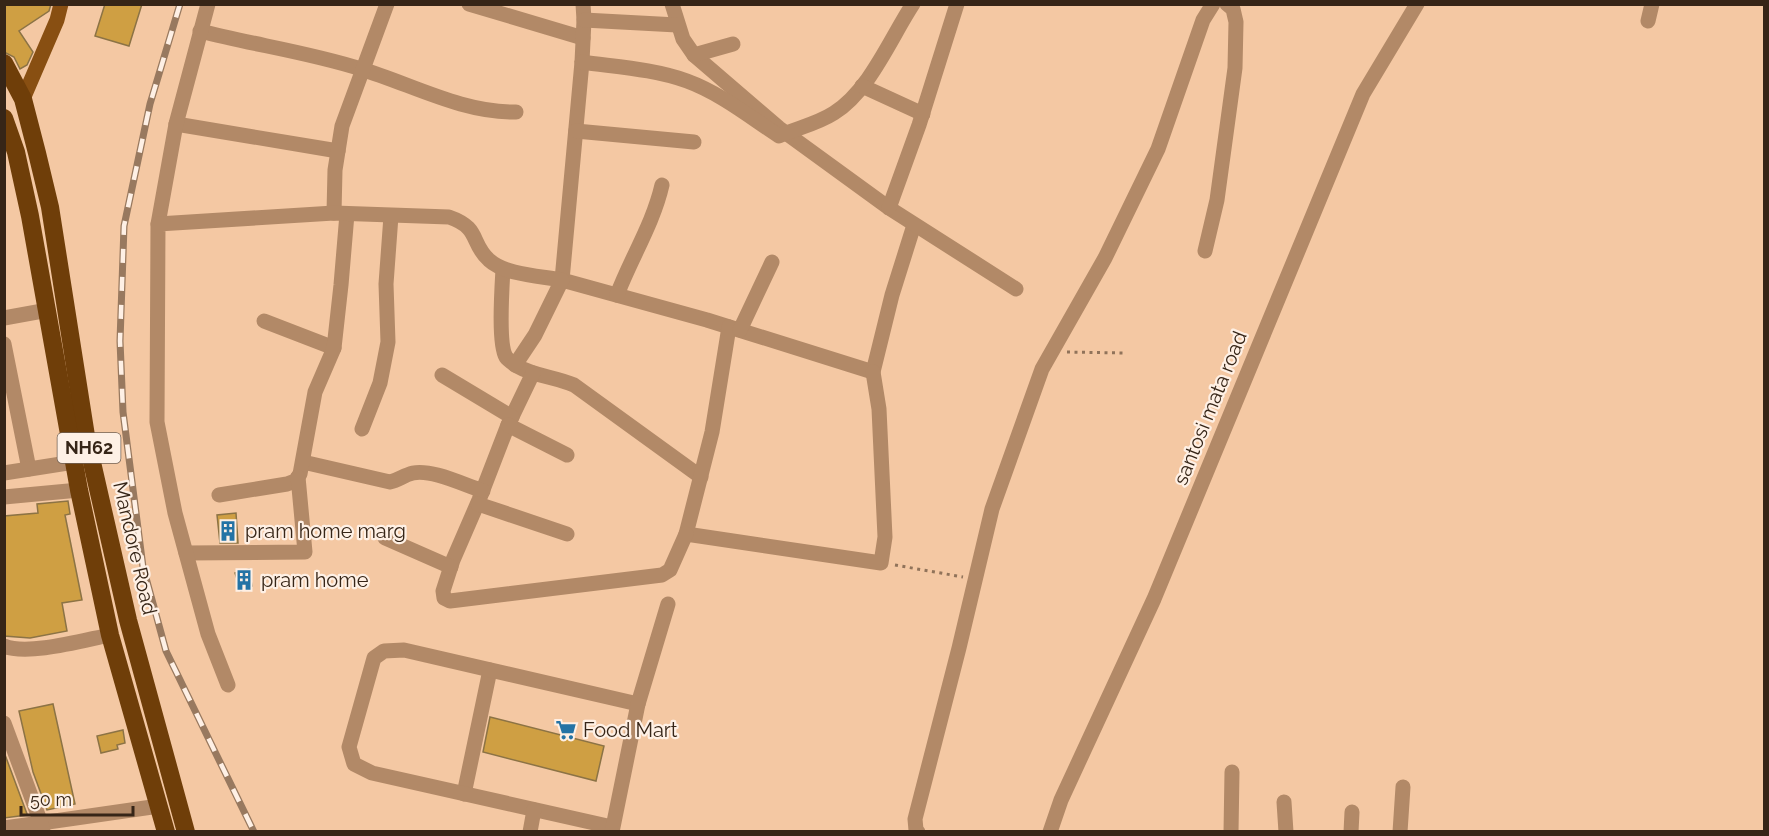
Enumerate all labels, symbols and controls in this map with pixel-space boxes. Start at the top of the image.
street label: santosi mata road [1168,328,1252,488]
road number: NH62 [58,433,121,463]
street label: Mandore Road [108,479,162,617]
building icon: pram home marg [216,519,240,543]
place label: pram home marg [245,519,406,543]
building icon: pram home [232,568,256,592]
place label: pram home [261,568,369,592]
supermarket icon: Food Mart [554,718,578,742]
place label: Food Mart [583,718,678,742]
scale bar [21,779,134,817]
text: 50 m [30,789,72,810]

